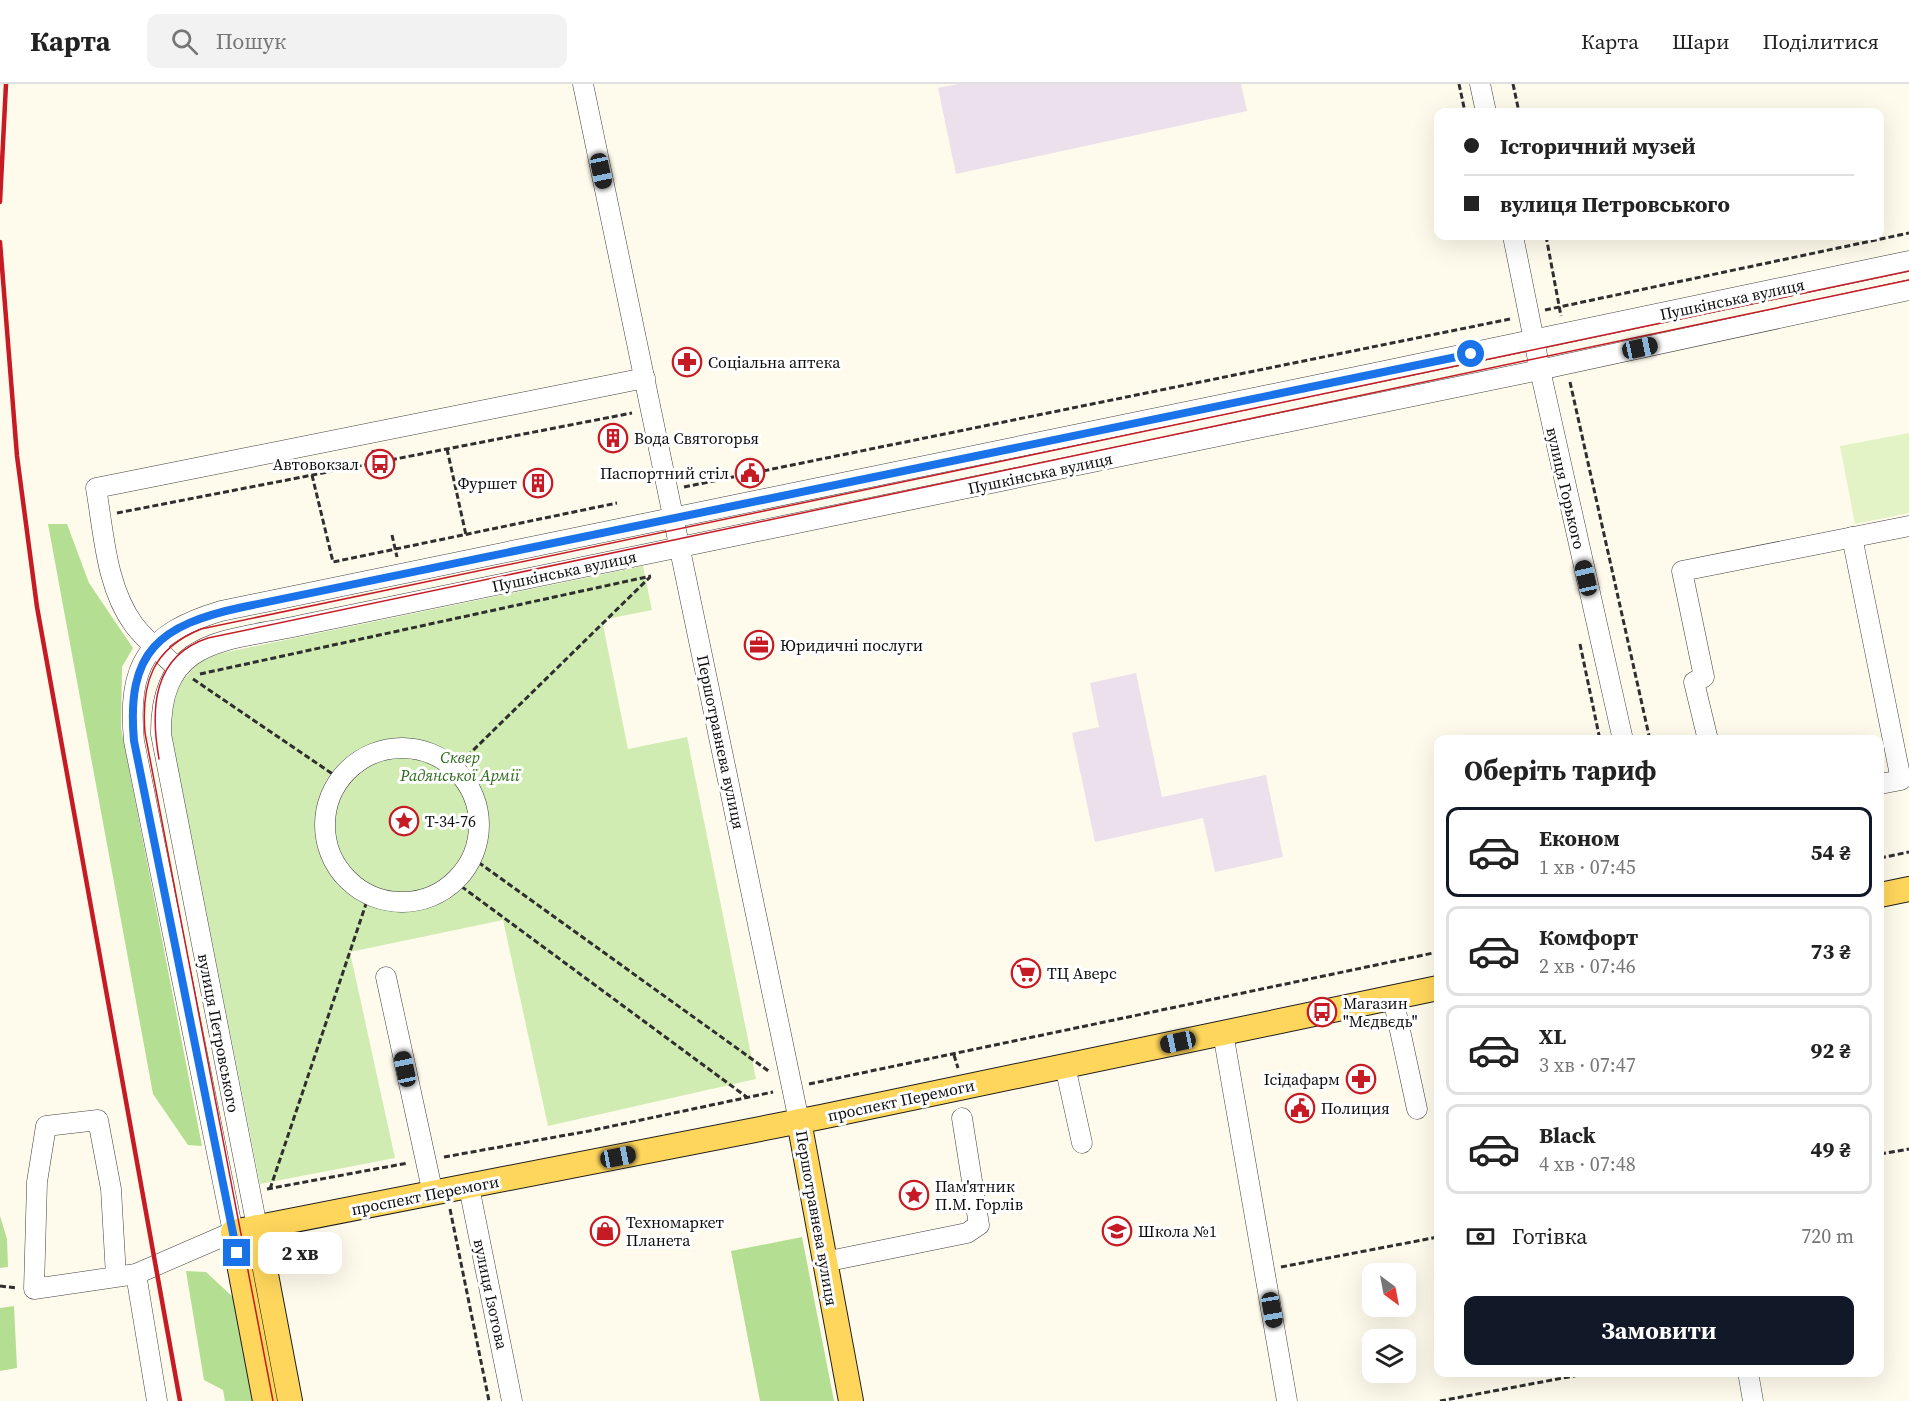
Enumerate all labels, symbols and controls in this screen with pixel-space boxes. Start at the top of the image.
search box [147,14,567,68]
text: Карта [30,22,111,60]
icon: search [168,25,201,58]
text: Пошук [216,26,286,56]
text: Карта [1581,27,1639,56]
text: Шари [1672,27,1730,56]
text: Поділитися [1763,27,1879,56]
text: Історичний музей [1500,131,1696,161]
car [588,152,614,190]
text: вулиця Петровського [1500,189,1730,219]
street label: Пушкінська вулиця [1658,273,1806,325]
car [1621,335,1659,361]
route start [1457,340,1484,367]
pharmacy icon: Соціальна аптека [671,346,703,378]
place label: Соціальна аптека [708,351,841,373]
building icon: Вода Святогорья [597,422,629,454]
street label: вулиця Горького [1541,425,1591,551]
place label: Вода Святогорья [634,427,759,449]
street label: Пушкінська вулиця [966,447,1114,499]
bus stop icon: Автовокзал [364,448,396,480]
place label: Автовокзал [273,453,359,475]
public building icon: Паспортний стіл [734,457,766,489]
place label: Паспортний стіл [600,462,729,484]
building icon: Фуршет [522,467,554,499]
place label: Фуршет [458,472,518,494]
street label: Пушкінська вулиця [490,545,638,597]
car [1573,558,1599,598]
office icon: Юридичні послуги [743,629,775,661]
place label: Юридичні послуги [780,634,923,656]
street label: Першотравнева вулиця [692,653,750,831]
park label: Сквер Радянської Армії [399,746,521,786]
text: Оберіть тариф [1464,752,1656,789]
place icon: Т-34-76 [388,805,420,837]
place label: Т-34-76 [425,810,476,832]
text: Економ [1539,823,1620,853]
icon: car [1467,825,1521,879]
text: 54 ₴ [1811,837,1851,867]
text: 1 хв · 07:45 [1539,853,1636,881]
text: Комфорт [1539,922,1638,952]
icon: car [1467,924,1521,978]
text: 73 ₴ [1811,936,1851,966]
street label: вулиця Петровського [193,952,245,1115]
text: 2 хв · 07:46 [1539,952,1636,980]
supermarket icon: ТЦ Аверс [1010,957,1042,989]
place label: ТЦ Аверс [1047,962,1117,984]
place label: Магазин "Мєдвєдь" [1343,992,1418,1032]
bus stop icon: Магазин "Мєдвєдь" [1306,996,1338,1028]
text: XL [1539,1021,1566,1051]
icon: car [1467,1023,1521,1077]
car [1159,1029,1197,1055]
text: 92 ₴ [1811,1035,1851,1065]
car [392,1050,418,1088]
text: 3 хв · 07:47 [1539,1051,1636,1079]
pharmacy icon: Ісідафарм [1345,1063,1377,1095]
place label: Ісідафарм [1264,1068,1340,1090]
street label: проспект Перемоги [825,1074,977,1126]
public building icon: Полиция [1284,1092,1316,1124]
place label: Полиция [1321,1097,1390,1119]
text: Black [1539,1120,1596,1150]
icon: car [1467,1122,1521,1176]
street label: Першотравнева вулиця [791,1129,843,1307]
text: 49 ₴ [1811,1134,1851,1164]
car [599,1145,637,1169]
text: 4 хв · 07:48 [1539,1150,1636,1178]
street label: проспект Перемоги [349,1170,501,1220]
place label: Пам'ятник П.М. Горлів [935,1175,1023,1215]
place icon: Пам'ятник П.М. Горлів [898,1179,930,1211]
place label: Техномаркет Планета [626,1211,725,1251]
shop icon: Техномаркет Планета [589,1215,621,1247]
school or university icon: Школа №1 [1101,1215,1133,1247]
place label: Школа №1 [1138,1220,1217,1242]
icon: cash [1464,1220,1497,1253]
text: Готівка [1512,1221,1587,1251]
text: 720 m [1801,1222,1854,1250]
callout: 2 хв [258,1232,342,1274]
street label: вулиця Ізотова [469,1237,514,1352]
route end [223,1239,250,1266]
text: 2 хв [281,1239,319,1267]
north arrow [1362,1263,1416,1317]
map controls [1362,1263,1416,1383]
car [1260,1291,1284,1329]
button: Замовити [1464,1296,1854,1365]
button: layers [1362,1329,1416,1383]

